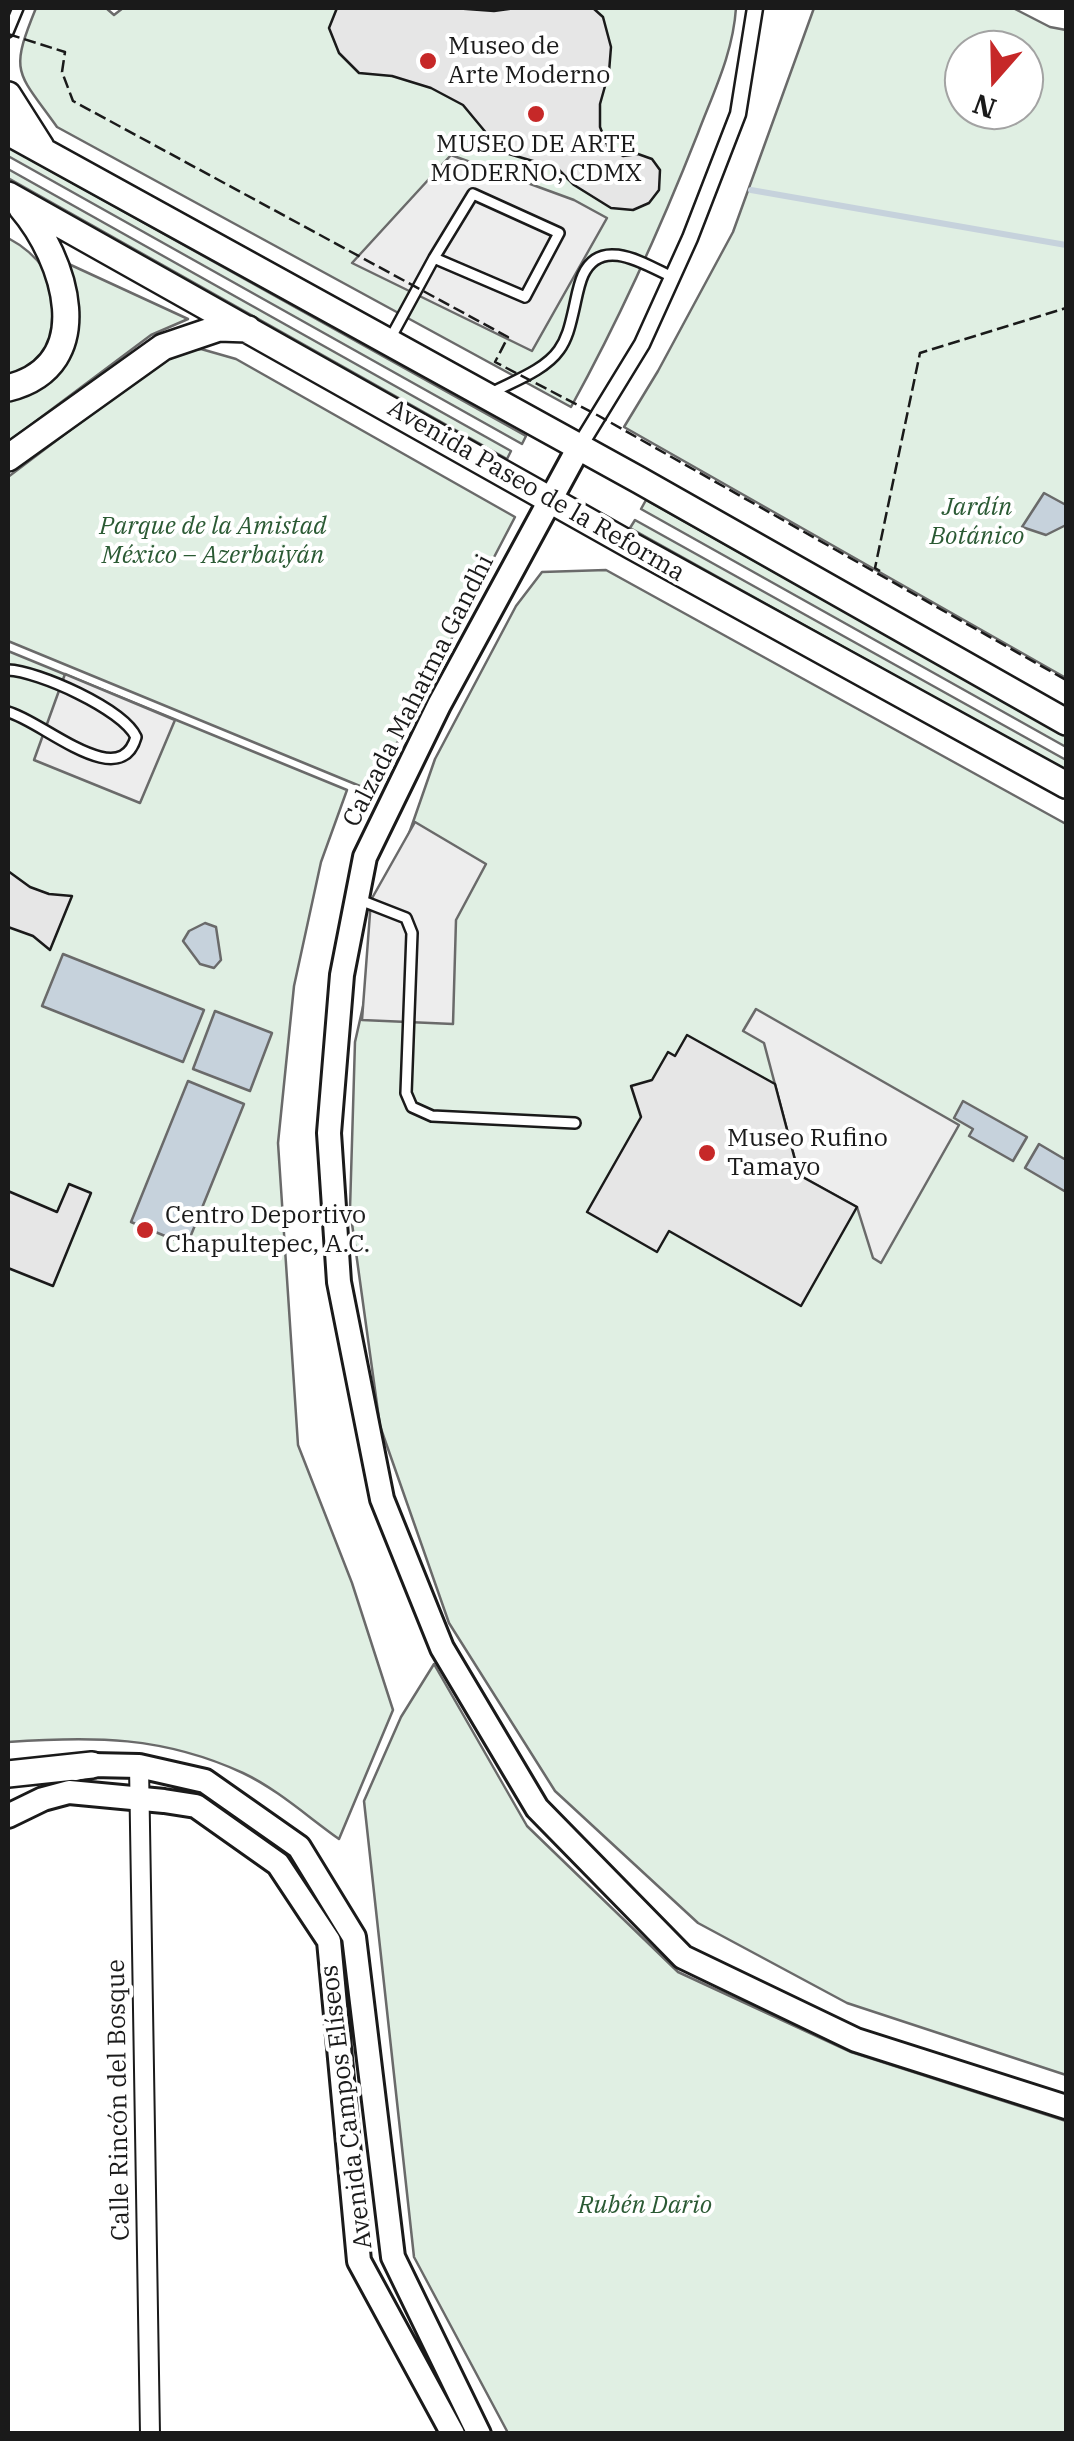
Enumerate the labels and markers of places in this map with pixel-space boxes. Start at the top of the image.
place label: Museo de Arte Moderno [448,32,610,91]
marker: Museo de Arte Moderno [417,50,439,72]
marker: MUSEO DE ARTE MODERNO, CDMX [525,103,547,125]
place label: MUSEO DE ARTE MODERNO, CDMX [430,130,642,189]
place label: Museo Rufino Tamayo [727,1124,888,1183]
marker: Museo Rufino Tamayo [696,1142,718,1164]
place label: Centro Deportivo Chapultepec, A.C. [165,1201,370,1260]
marker: Centro Deportivo Chapultepec, A.C. [134,1219,156,1241]

